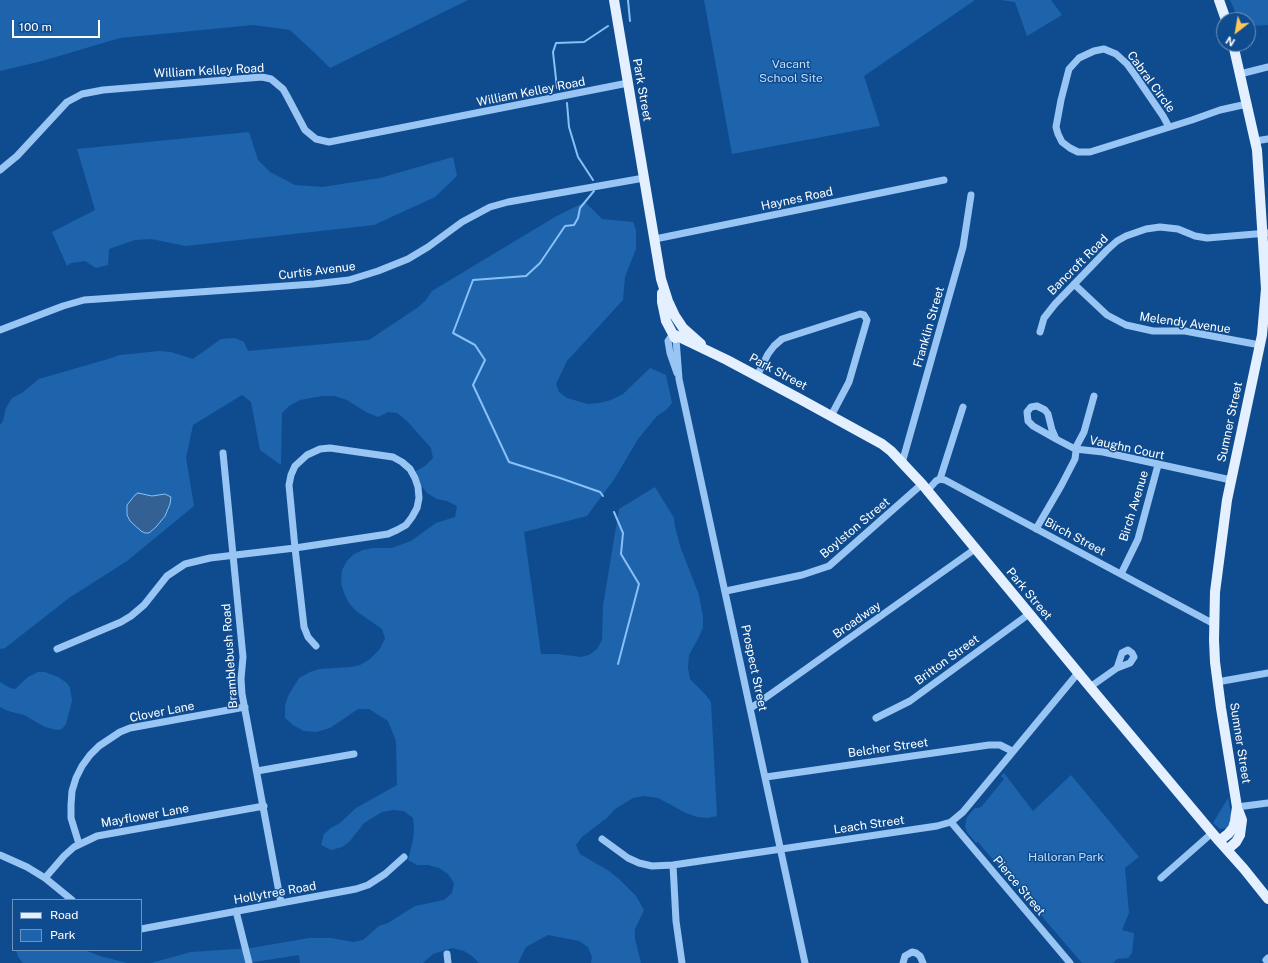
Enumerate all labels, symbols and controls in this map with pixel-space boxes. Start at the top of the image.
scale bar [14,12,102,38]
north arrow [1216,12,1256,52]
text: 100 m [19,20,52,34]
text: N [1224,34,1237,49]
street label: Cabral Circle [1124,49,1178,115]
street label: Park Street [629,57,655,123]
park label: Vacant School Site [759,57,823,85]
street label: William Kelley Road [154,61,264,81]
street label: William Kelley Road [475,74,587,110]
street label: Haynes Road [760,184,834,214]
street label: Bancroft Road [1045,232,1111,298]
street label: Curtis Avenue [278,259,356,283]
street label: Franklin Street [911,285,947,369]
street label: Melendy Avenue [1138,309,1232,337]
street label: Park Street [747,351,809,393]
street label: Sumner Street [1214,380,1246,464]
street label: Vaughn Court [1088,433,1166,463]
street label: Birch Avenue [1116,469,1152,543]
street label: Boylston Street [817,495,893,561]
street label: Birch Street [1042,515,1108,559]
street label: Park Street [1003,565,1055,623]
street label: Broadway [830,598,884,642]
street label: Bramblebush Road [219,603,241,709]
street label: Prospect Street [738,624,770,712]
street label: Britton Street [912,632,982,688]
street label: Clover Lane [128,699,196,725]
street label: Sumner Street [1226,701,1254,785]
street label: Belcher Street [847,735,929,761]
street label: Mayflower Lane [100,801,190,831]
street label: Leach Street [833,813,905,837]
park label: Halloran Park [1028,850,1104,864]
street label: Pierce Street [990,853,1048,919]
street label: Hollytree Road [233,879,317,907]
legend [12,899,142,951]
text: Road [50,908,78,922]
text: Park [50,928,76,942]

